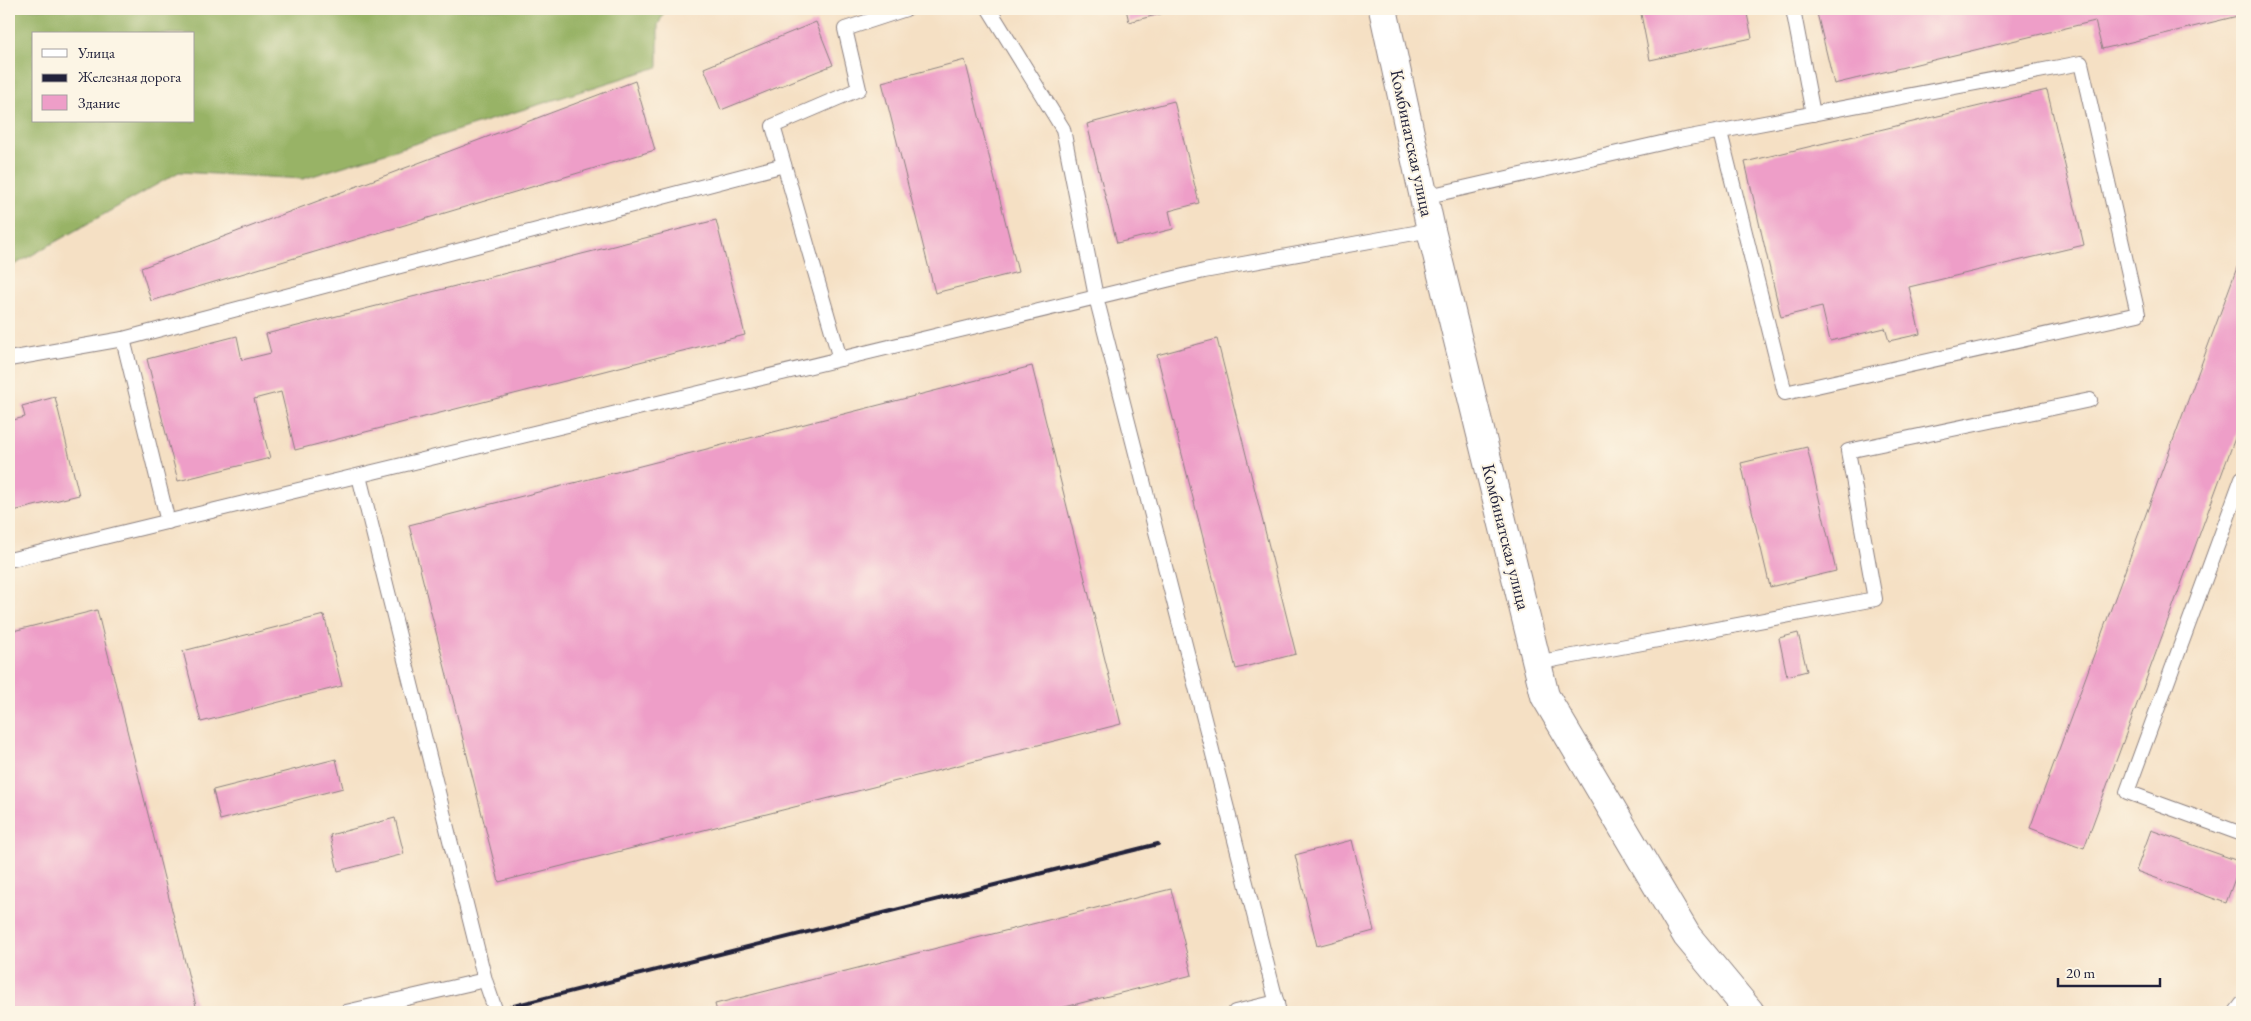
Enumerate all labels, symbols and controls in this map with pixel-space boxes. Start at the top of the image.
legend [32,32,195,122]
text: Улица [77,43,115,62]
text: Железная дорога [77,67,181,86]
street label: Комбинатская улица [1386,67,1439,219]
text: Здание [78,93,120,112]
street label: Комбинатская улица [1477,461,1536,613]
scale bar [2058,956,2161,988]
text: 20 m [2066,963,2095,982]

